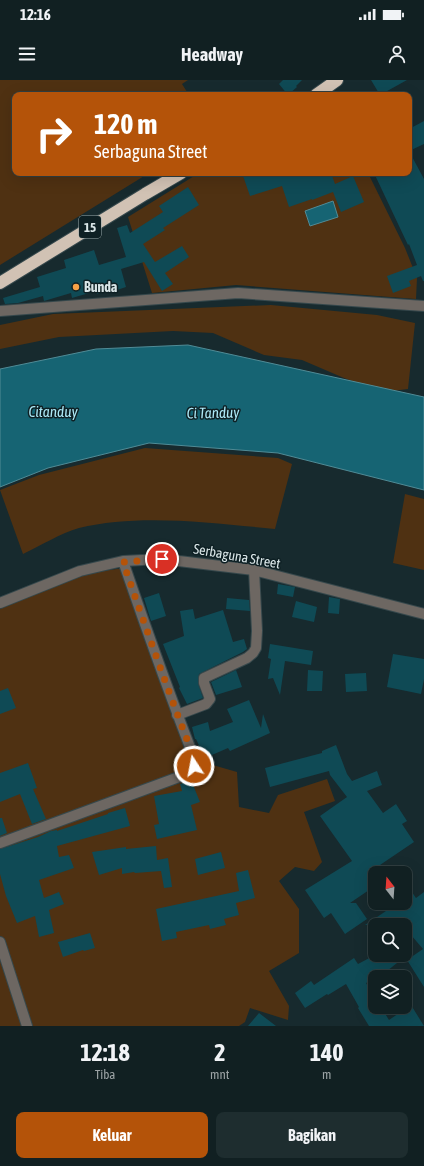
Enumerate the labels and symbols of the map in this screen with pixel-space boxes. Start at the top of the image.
road number: 15 [79,216,101,238]
place label: Bunda [84,279,118,295]
marker: Bunda [71,282,81,292]
water label: Citanduy [28,403,78,420]
water label: Ci Tanduy [186,404,240,421]
street label: Serbaguna Street [192,540,282,572]
pin [145,542,179,576]
position arrow [173,745,215,787]
north arrow [368,866,412,910]

